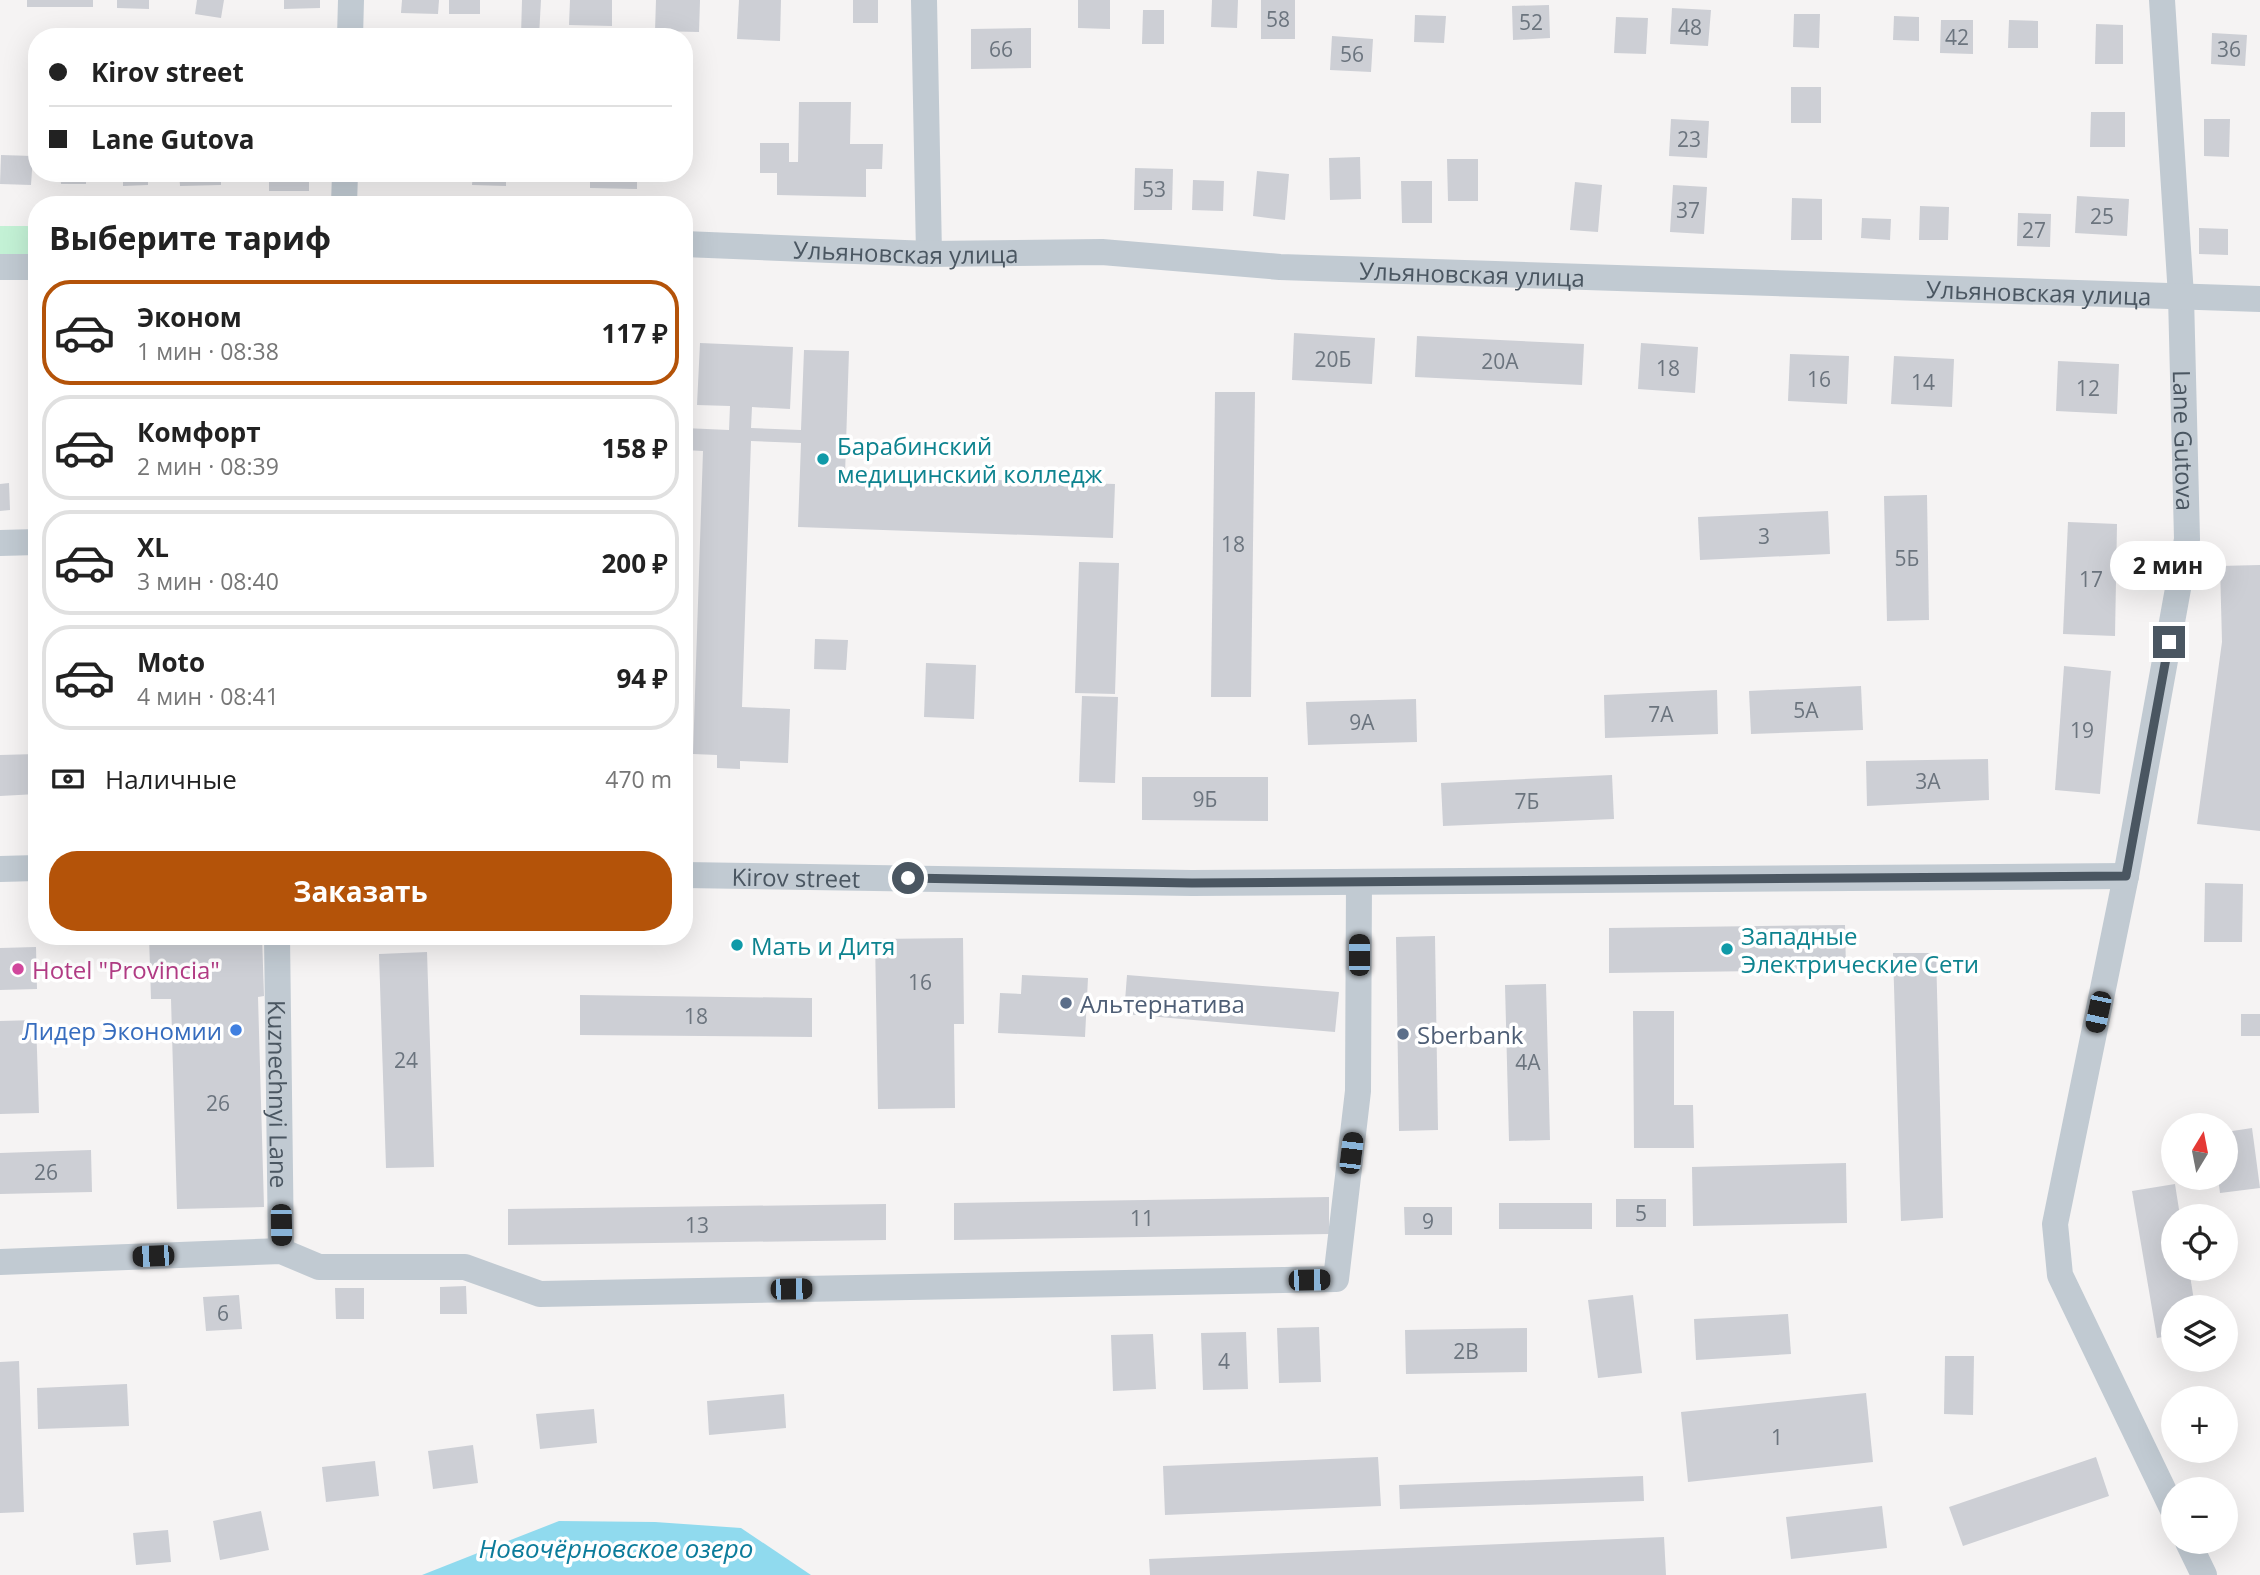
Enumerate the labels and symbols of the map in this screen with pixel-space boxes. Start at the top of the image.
house number: 58 [1266,5,1290,33]
house number: 52 [1519,8,1543,36]
house number: 48 [1678,13,1702,41]
house number: 42 [1945,23,1969,51]
house number: 66 [989,35,1013,63]
house number: 36 [2217,35,2241,63]
house number: 56 [1340,40,1364,68]
house number: 23 [1677,125,1701,153]
house number: 53 [1142,175,1166,203]
house number: 37 [1676,196,1700,224]
house number: 25 [2090,202,2114,230]
house number: 27 [2022,216,2046,244]
street label: Ульяновская улица [792,232,1019,271]
street label: Ульяновская улица [1359,253,1585,293]
street label: Ульяновская улица [1925,272,2152,312]
house number: 20Б [1315,345,1351,373]
house number: 20А [1481,347,1519,375]
house number: 18 [1656,354,1680,382]
house number: 16 [1807,365,1831,393]
house number: 14 [1911,368,1935,396]
street label: Lane Gutova [2166,370,2203,511]
house number: 12 [2076,374,2100,402]
place label: Барабинский медицинский колледж [837,429,1103,490]
marker: Барабинский медицинский колледж [815,451,831,467]
house number: 3 [1758,522,1770,550]
house number: 18 [1221,530,1245,558]
callout: 2 мин [2111,540,2227,590]
house number: 5Б [1895,544,1919,572]
house number: 17 [2079,565,2103,593]
route end [2153,626,2185,658]
house number: 5А [1793,696,1819,724]
house number: 7А [1648,700,1674,728]
house number: 9А [1349,708,1375,736]
house number: 19 [2070,716,2094,744]
house number: 3А [1915,767,1941,795]
house number: 9Б [1193,785,1217,813]
house number: 7Б [1515,787,1539,815]
street label: Kirov street [731,859,861,894]
route start [892,862,924,894]
place label: Западные Электрические Сети [1741,919,1979,980]
place label: Мать и Дитя [751,929,895,962]
car [1349,934,1370,976]
marker: Мать и Дитя [729,937,745,953]
marker: Западные Электрические Сети [1719,941,1735,957]
place label: Hotel "Provincia" [32,953,220,986]
marker: Hotel "Provincia" [10,961,26,977]
house number: 16 [908,968,932,996]
place label: Альтернатива [1080,987,1245,1020]
car [2084,989,2113,1035]
marker: Альтернатива [1058,995,1074,1011]
street label: Kuznechnyi Lane [261,1000,297,1188]
house number: 18 [684,1002,708,1030]
place label: Лидер Экономии [22,1014,222,1047]
place label: Sberbank [1417,1018,1524,1051]
marker: Лидер Экономии [228,1022,244,1038]
marker: Sberbank [1395,1026,1411,1042]
house number: 24 [394,1046,418,1074]
house number: 4А [1515,1048,1541,1076]
house number: 26 [206,1089,230,1117]
north arrow [2161,1113,2238,1190]
car [1339,1131,1364,1175]
house number: 26 [34,1158,58,1186]
house number: 5 [1635,1199,1647,1227]
car [271,1204,292,1246]
house number: 11 [1130,1204,1154,1232]
house number: 9 [1422,1207,1434,1235]
house number: 13 [685,1211,709,1239]
car [132,1245,175,1267]
car [1288,1269,1331,1291]
car [770,1278,813,1300]
house number: 6 [217,1299,229,1327]
house number: 2В [1453,1337,1479,1365]
house number: 4 [1218,1347,1230,1375]
house number: 1 [1771,1423,1783,1451]
water label: Новочёрновское озеро [479,1530,753,1566]

